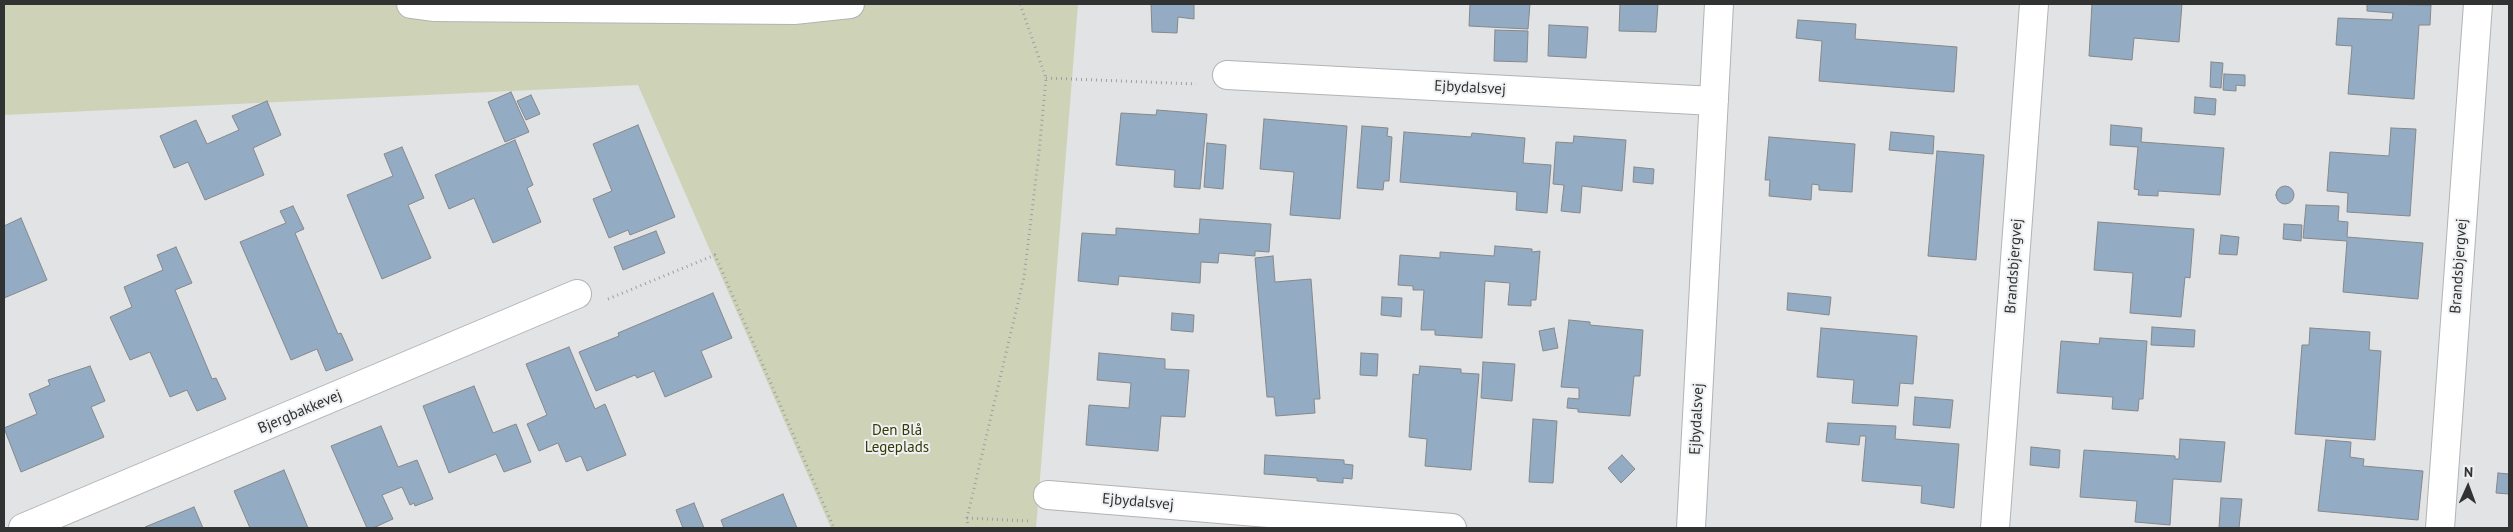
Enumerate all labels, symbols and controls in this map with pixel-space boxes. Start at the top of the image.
street label: Ejbydalsvej [1434,77,1506,99]
street label: Brandsbjergvej [2002,218,2026,314]
street label: Brandsbjergvej [2447,218,2471,314]
street label: Ejbydalsvej [1686,383,1708,455]
street label: Bjergbakkevej [255,386,345,438]
park label: Den Blå Legeplads [865,422,929,457]
north arrow [2443,462,2493,512]
text: N [2464,463,2473,481]
street label: Ejbydalsvej [1101,490,1175,514]

